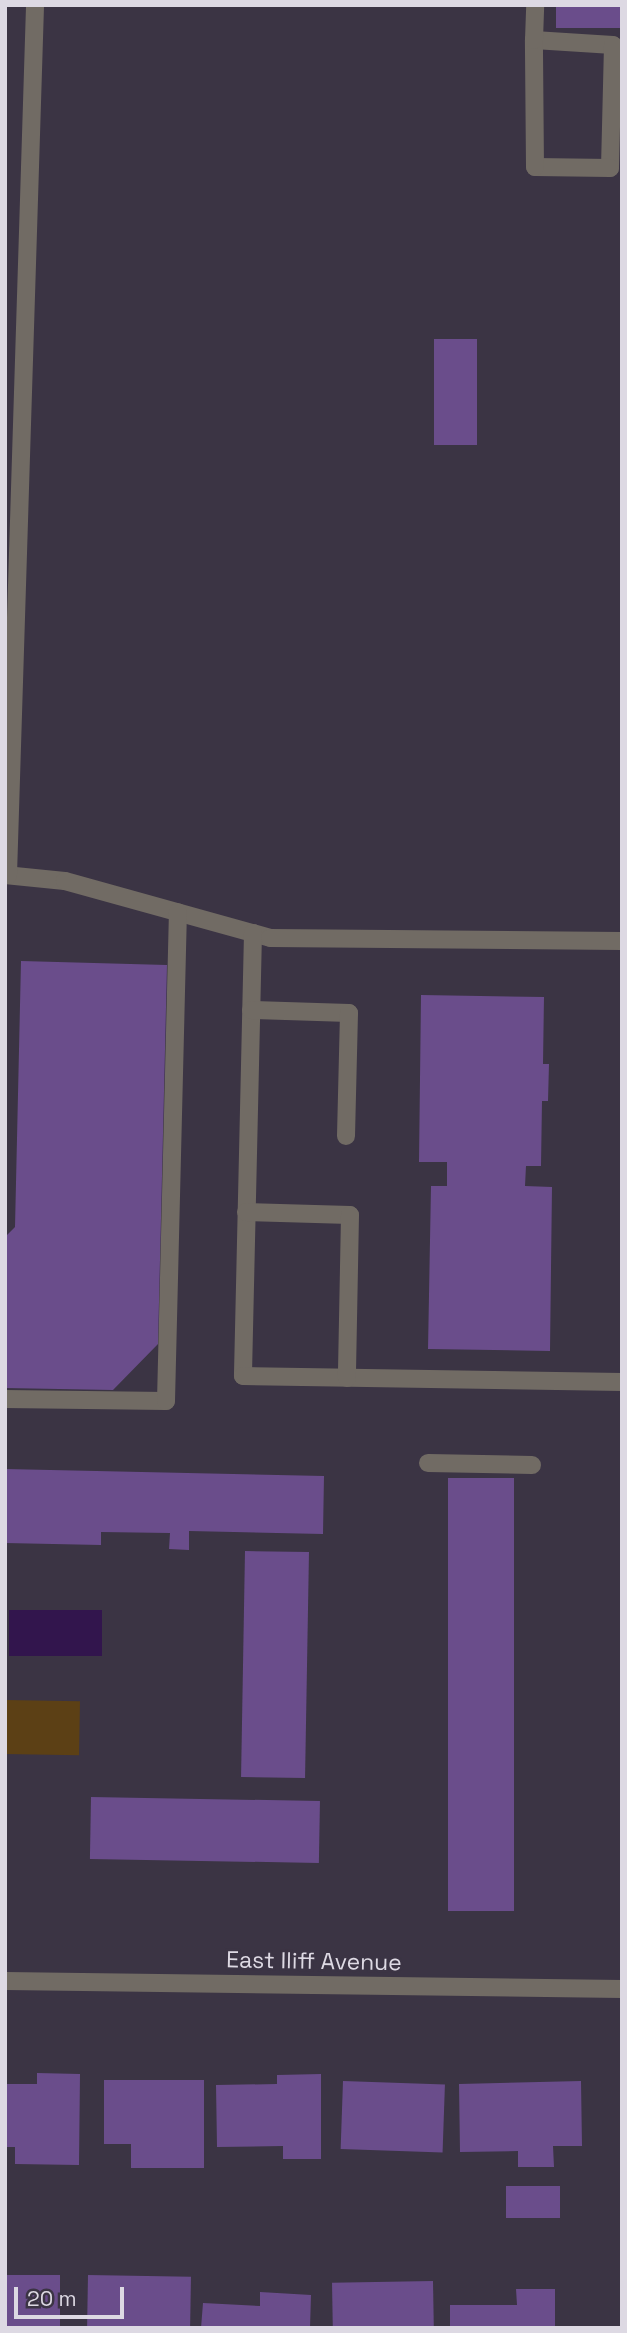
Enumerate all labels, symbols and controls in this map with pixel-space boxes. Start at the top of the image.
street label: East Iliff Avenue [226,1946,402,1976]
scale bar [18,2274,128,2318]
text: 20 m [27,2285,77,2312]

